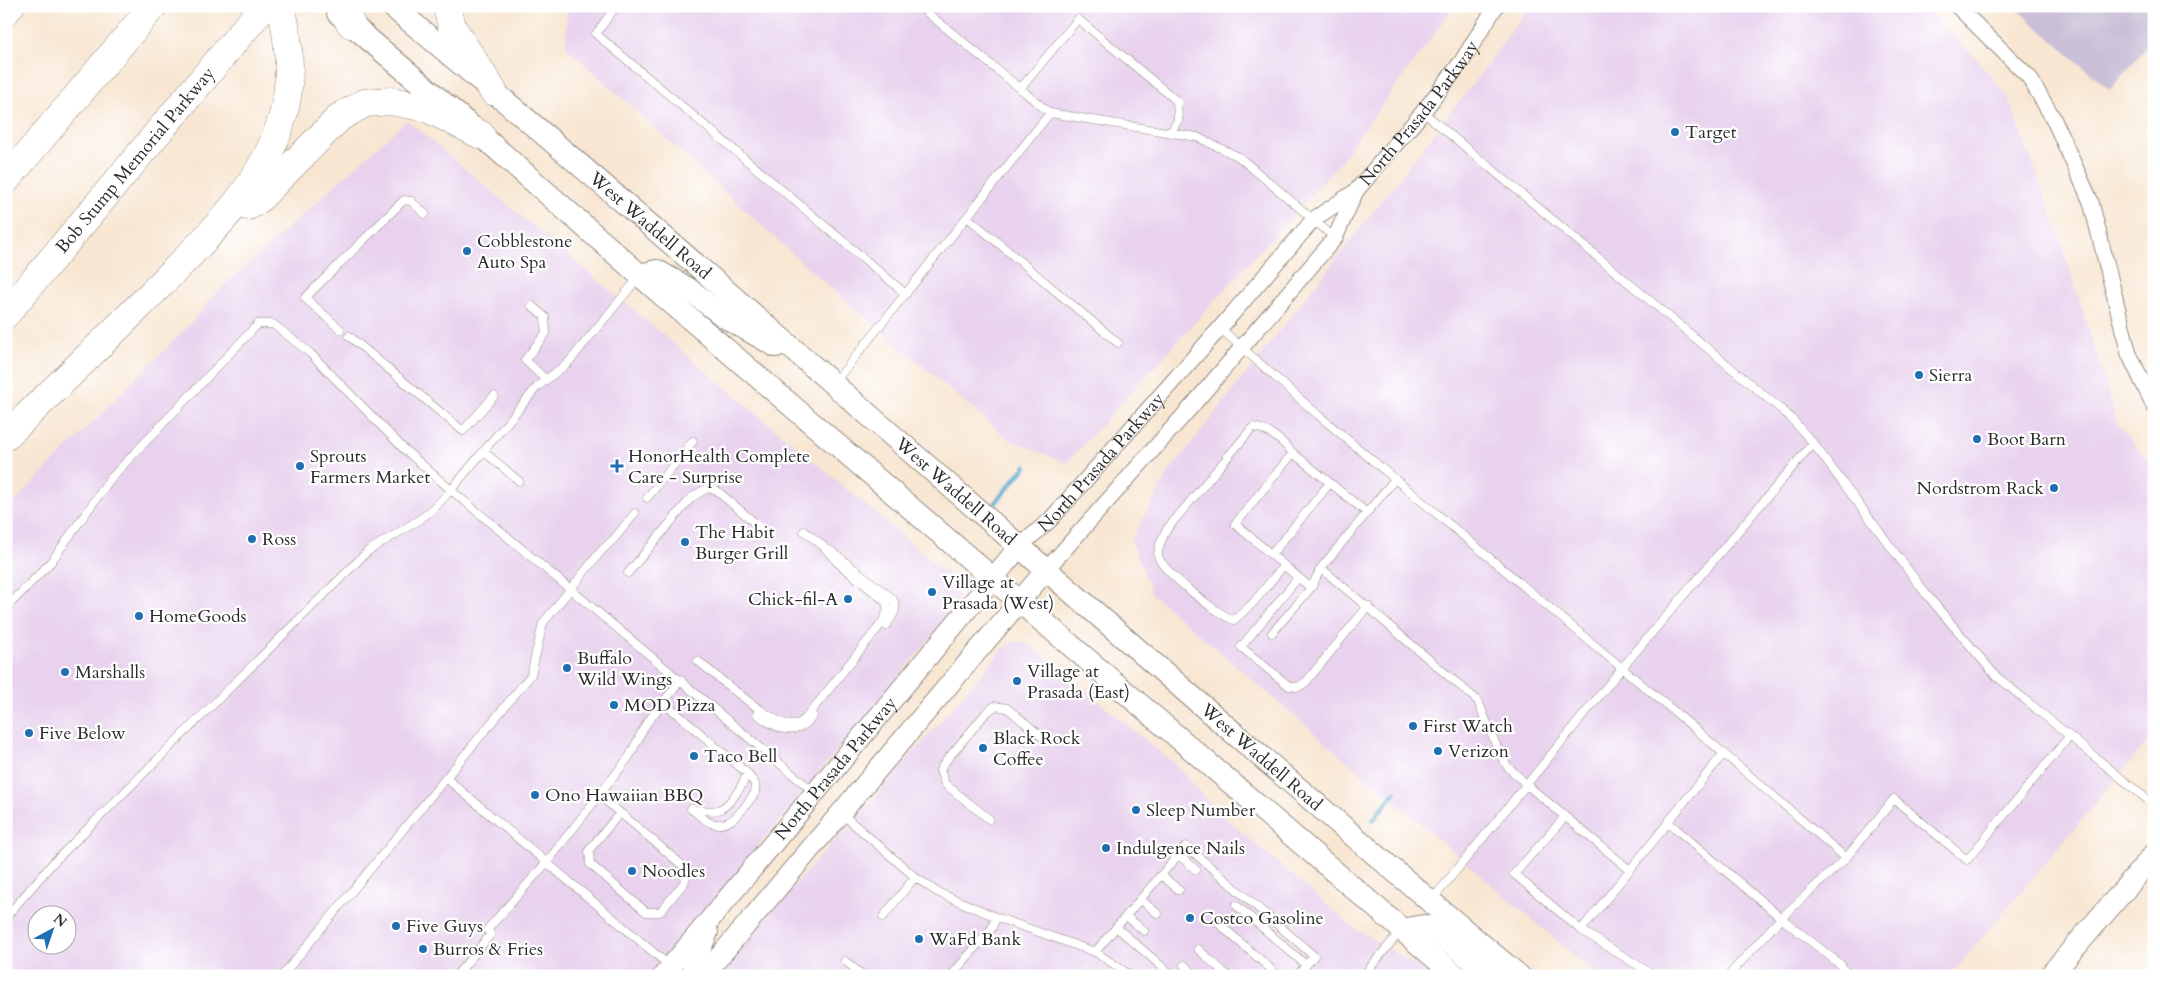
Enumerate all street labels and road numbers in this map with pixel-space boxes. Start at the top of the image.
street label: North Prasada Parkway [1354,35,1485,191]
street label: Bob Stump Memorial Parkway [50,61,221,259]
street label: West Waddell Road [583,166,717,286]
street label: North Prasada Parkway [1032,387,1171,538]
street label: West Waddell Road [889,431,1022,552]
street label: North Prasada Parkway [769,691,903,846]
street label: West Waddell Road [1194,697,1328,817]

